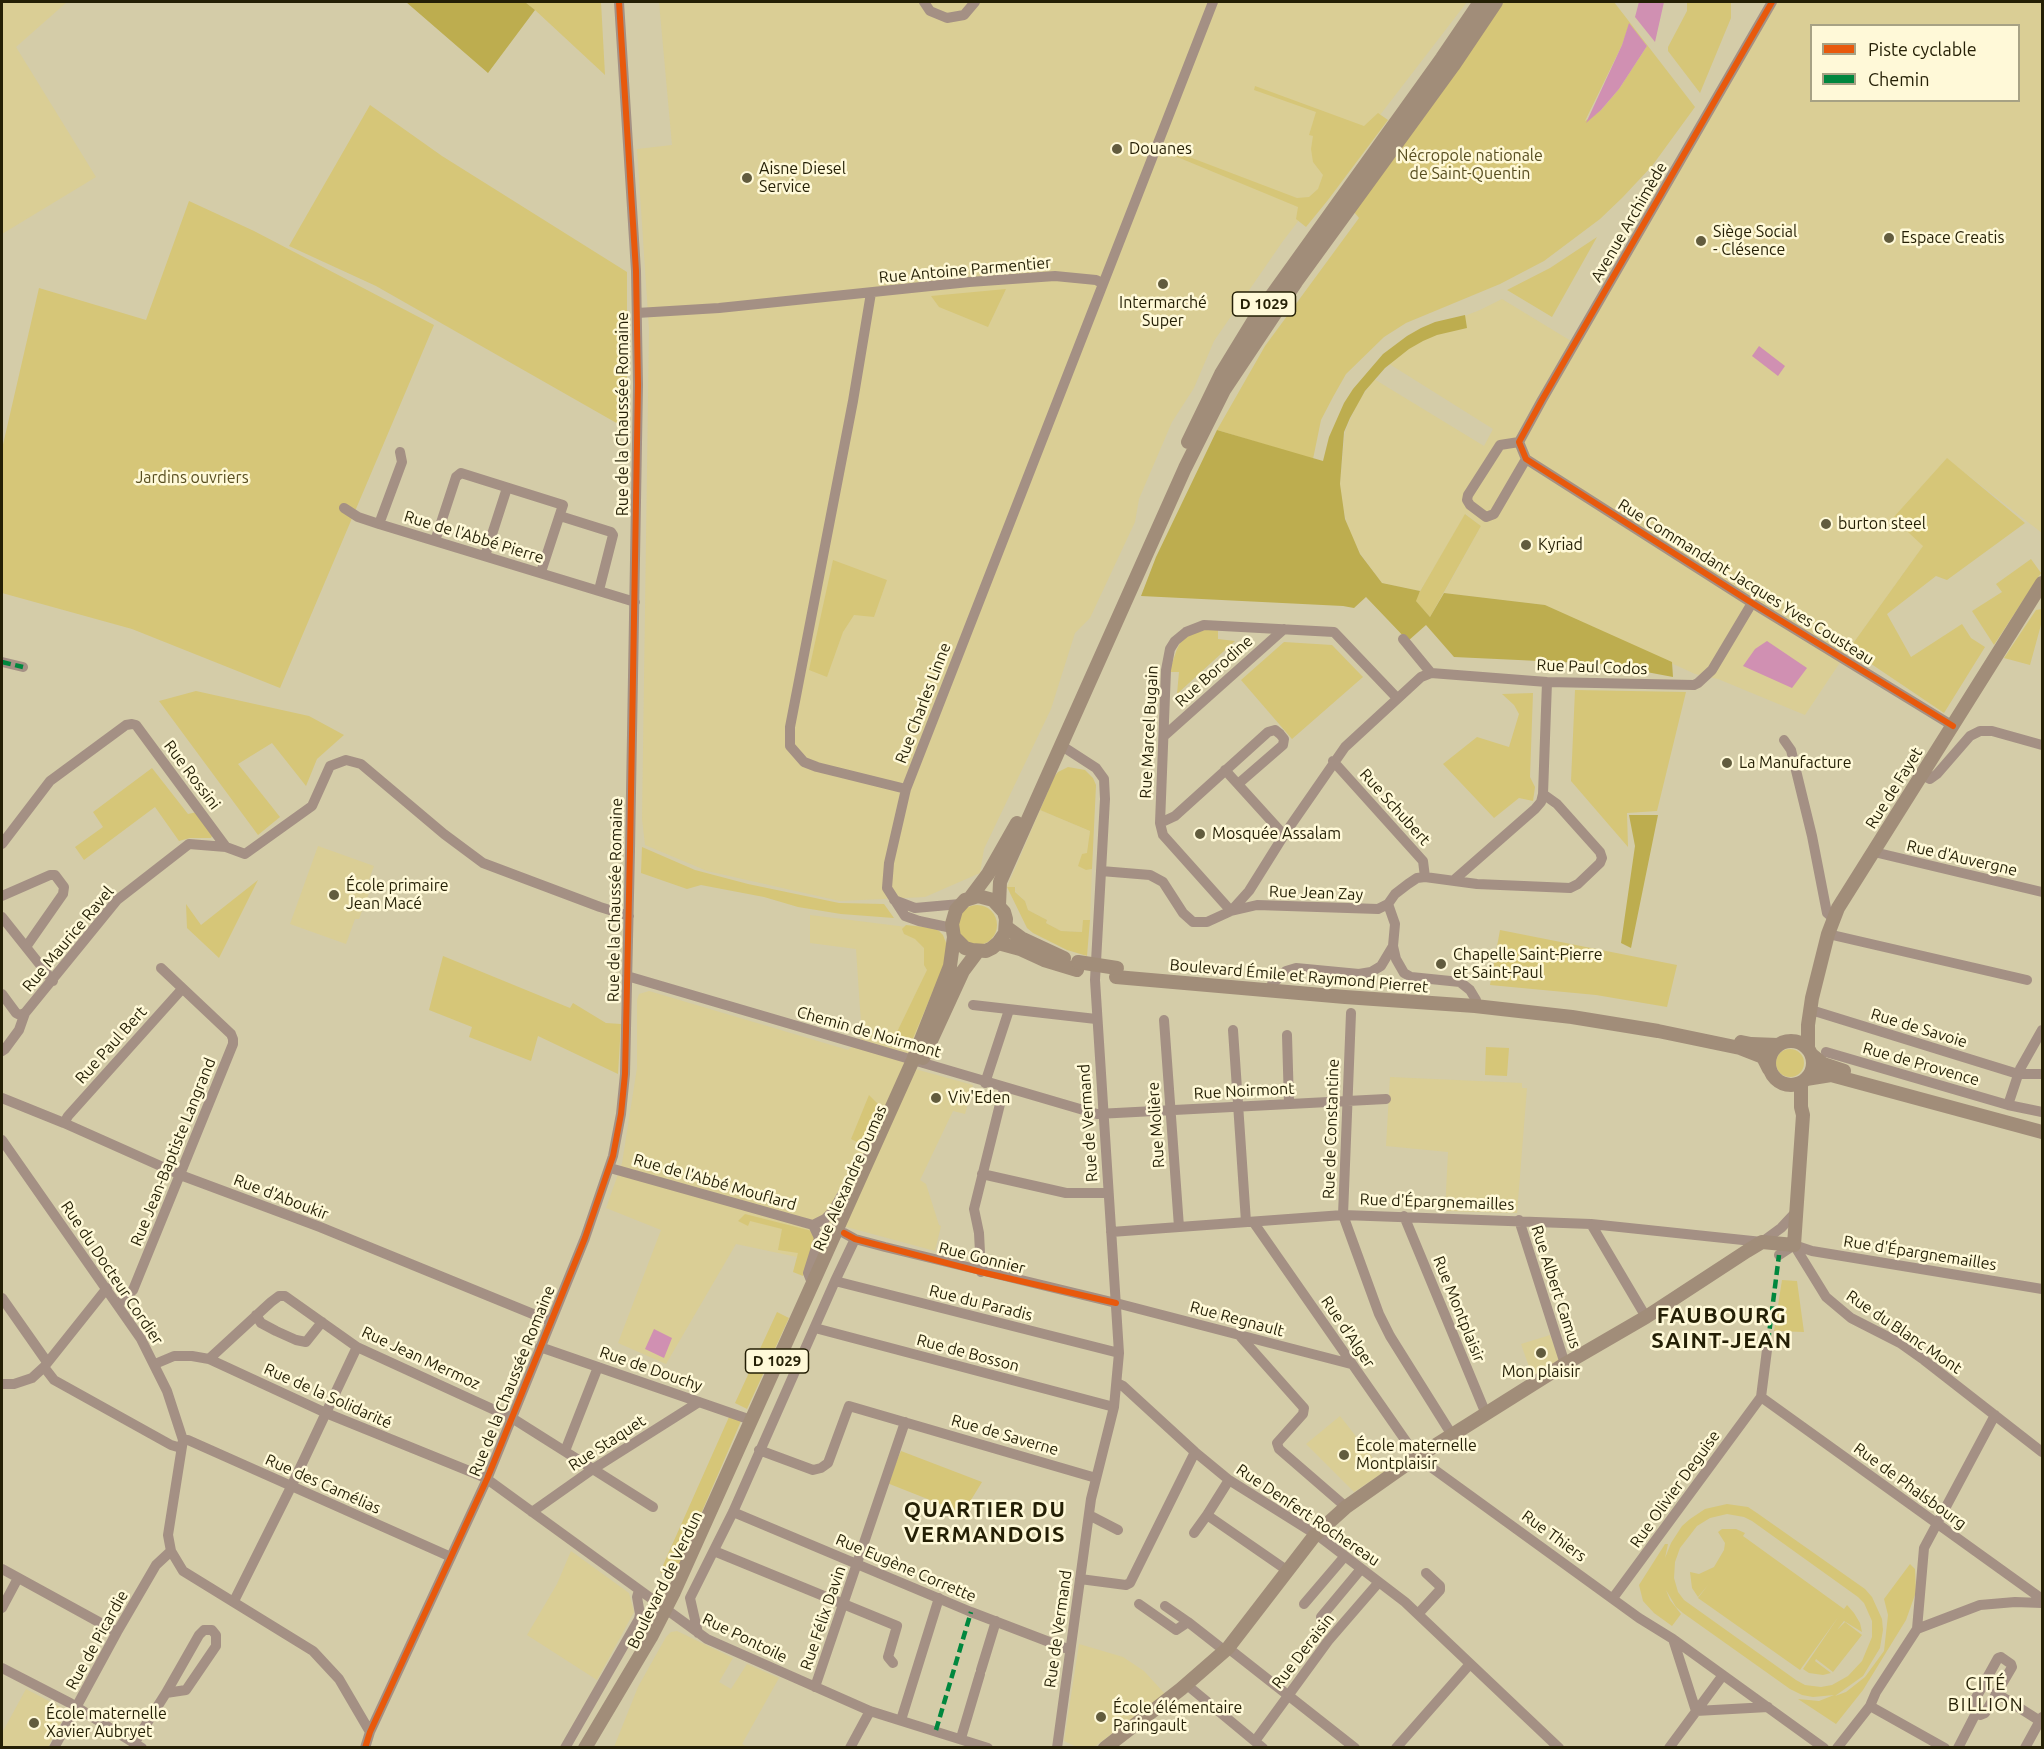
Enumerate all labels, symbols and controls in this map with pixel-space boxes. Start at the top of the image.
legend [1810,24,2020,102]
text: Piste cyclable [1868,39,1977,59]
text: Chemin [1868,69,1929,89]
place label: Douanes [1129,139,1192,159]
marker: Douanes [1110,142,1124,156]
park label: Nécropole nationale de Saint-Quentin [1397,146,1543,184]
place label: Aisne Diesel Service [759,159,846,197]
street label: Avenue Archimède [1587,159,1671,285]
marker: Aisne Diesel Service [740,171,754,185]
place label: Siège Social - Clésence [1713,222,1797,260]
place label: Espace Creatis [1901,228,2004,248]
marker: Espace Creatis [1882,231,1896,245]
marker: Siège Social - Clésence [1694,234,1708,248]
street label: Rue Antoine Parmentier [878,253,1052,287]
marker: Intermarché Super [1156,277,1170,291]
road number: D 1029 [1232,292,1296,316]
place label: Intermarché Super [1119,293,1207,331]
street label: Rue de la Chaussée Romaine [613,312,633,516]
park label: Jardins ouvriers [135,468,249,488]
street label: Rue Commandant Jacques Yves Cousteau [1615,495,1877,669]
street label: Rue de l'Abbé Pierre [402,507,546,567]
place label: burton steel [1838,514,1926,534]
marker: burton steel [1819,517,1833,531]
place label: Kyriad [1538,535,1583,555]
marker: Kyriad [1519,538,1533,552]
street label: Rue Borodine [1171,631,1257,711]
street label: Rue Charles Linne [891,640,955,766]
street label: Rue Paul Codos [1536,655,1648,679]
street label: Rue Marcel Bugain [1136,665,1162,799]
street label: Rue Rossini [160,737,224,813]
street label: Rue de Fayet [1861,744,1927,832]
place label: La Manufacture [1739,753,1851,773]
marker: La Manufacture [1720,756,1734,770]
street label: Rue Schubert [1356,765,1434,849]
street label: Rue de la Chaussée Romaine [604,798,626,1002]
place label: Mosquée Assalam [1212,824,1341,844]
marker: Mosquée Assalam [1193,827,1207,841]
street label: Rue d'Auvergne [1905,836,2019,880]
place label: École primaire Jean Macé [346,876,449,914]
street label: Rue Maurice Ravel [18,882,118,996]
street label: Rue Jean Zay [1269,882,1363,904]
marker: École primaire Jean Macé [327,888,341,902]
place label: Chapelle Saint-Pierre et Saint-Paul [1453,945,1603,983]
street label: Boulevard Émile et Raymond Pierret [1169,955,1429,997]
marker: Chapelle Saint-Pierre et Saint-Paul [1434,957,1448,971]
street label: Rue Paul Bert [71,1002,151,1088]
street label: Chemin de Noirmont [795,1002,943,1062]
street label: Rue de Savoie [1868,1004,1970,1052]
street label: Rue de Provence [1861,1038,1981,1090]
street label: Rue Jean-Baptiste Langrand [126,1055,220,1249]
street label: Rue de Constantine [1319,1058,1343,1200]
street label: Rue de Vermand [1074,1063,1102,1183]
street label: Rue Noirmont [1193,1079,1295,1103]
street label: Rue Molière [1143,1081,1169,1169]
place label: Viv'Eden [948,1088,1010,1108]
marker: Viv'Eden [929,1091,943,1105]
street label: Rue Alexandre Dumas [809,1102,891,1254]
street label: Rue de l'Abbé Mouflard [631,1150,799,1214]
street label: Rue d'Aboukir [231,1170,331,1224]
street label: Rue d'Épargnemailles [1359,1190,1515,1214]
street label: Rue du Docteur Cordier [57,1198,167,1348]
street label: Rue Albert Camus [1527,1223,1585,1351]
street label: Rue d'Épargnemailles [1842,1231,1998,1275]
street label: Rue Gonnier [937,1238,1027,1278]
street label: Rue Montplaisir [1429,1253,1489,1365]
street label: Rue du Paradis [927,1281,1035,1325]
street label: Rue de la Chaussée Romaine [465,1283,559,1479]
street label: Rue du Blanc Mont [1843,1286,1965,1378]
street label: Rue d'Alger [1317,1292,1379,1372]
street label: Rue Regnault [1188,1297,1286,1341]
district label: FAUBOURG SAINT-JEAN [1651,1303,1793,1354]
street label: Rue Jean Mermoz [359,1322,483,1394]
street label: Rue de Bosson [915,1330,1021,1376]
street label: Rue de Douchy [597,1342,705,1396]
marker: Mon plaisir [1534,1346,1548,1360]
road number: D 1029 [746,1349,808,1373]
street label: Rue de la Solidarité [261,1359,395,1433]
place label: Mon plaisir [1502,1362,1580,1382]
street label: Rue Staquet [565,1411,649,1475]
street label: Rue de Saverne [949,1411,1061,1459]
street label: Rue Olivier Deguise [1626,1427,1724,1551]
place label: École maternelle Montplaisir [1356,1436,1477,1474]
street label: Rue de Phalsbourg [1850,1439,1970,1533]
marker: École maternelle Montplaisir [1337,1448,1351,1462]
street label: Rue des Camélias [262,1450,384,1518]
street label: Rue Denfert Rochereau [1233,1460,1383,1570]
district label: QUARTIER DU VERMANDOIS [904,1497,1066,1548]
street label: Rue Thiers [1518,1506,1590,1566]
street label: Boulevard de Verdun [623,1508,707,1652]
street label: Rue Eugène Corrette [833,1530,979,1606]
street label: Rue Félix Davin [796,1563,850,1673]
street label: Rue de Vermand [1040,1569,1076,1689]
street label: Rue de Picardie [62,1587,132,1693]
street label: Rue Pontoile [699,1609,791,1667]
street label: Rue Deraisin [1268,1610,1338,1692]
district label: CITÉ BILLION [1948,1673,2024,1716]
place label: École élémentaire Paringault [1113,1698,1242,1736]
place label: École maternelle Xavier Aubryet [46,1704,167,1742]
marker: École élémentaire Paringault [1094,1710,1108,1724]
marker: École maternelle Xavier Aubryet [27,1716,41,1730]

